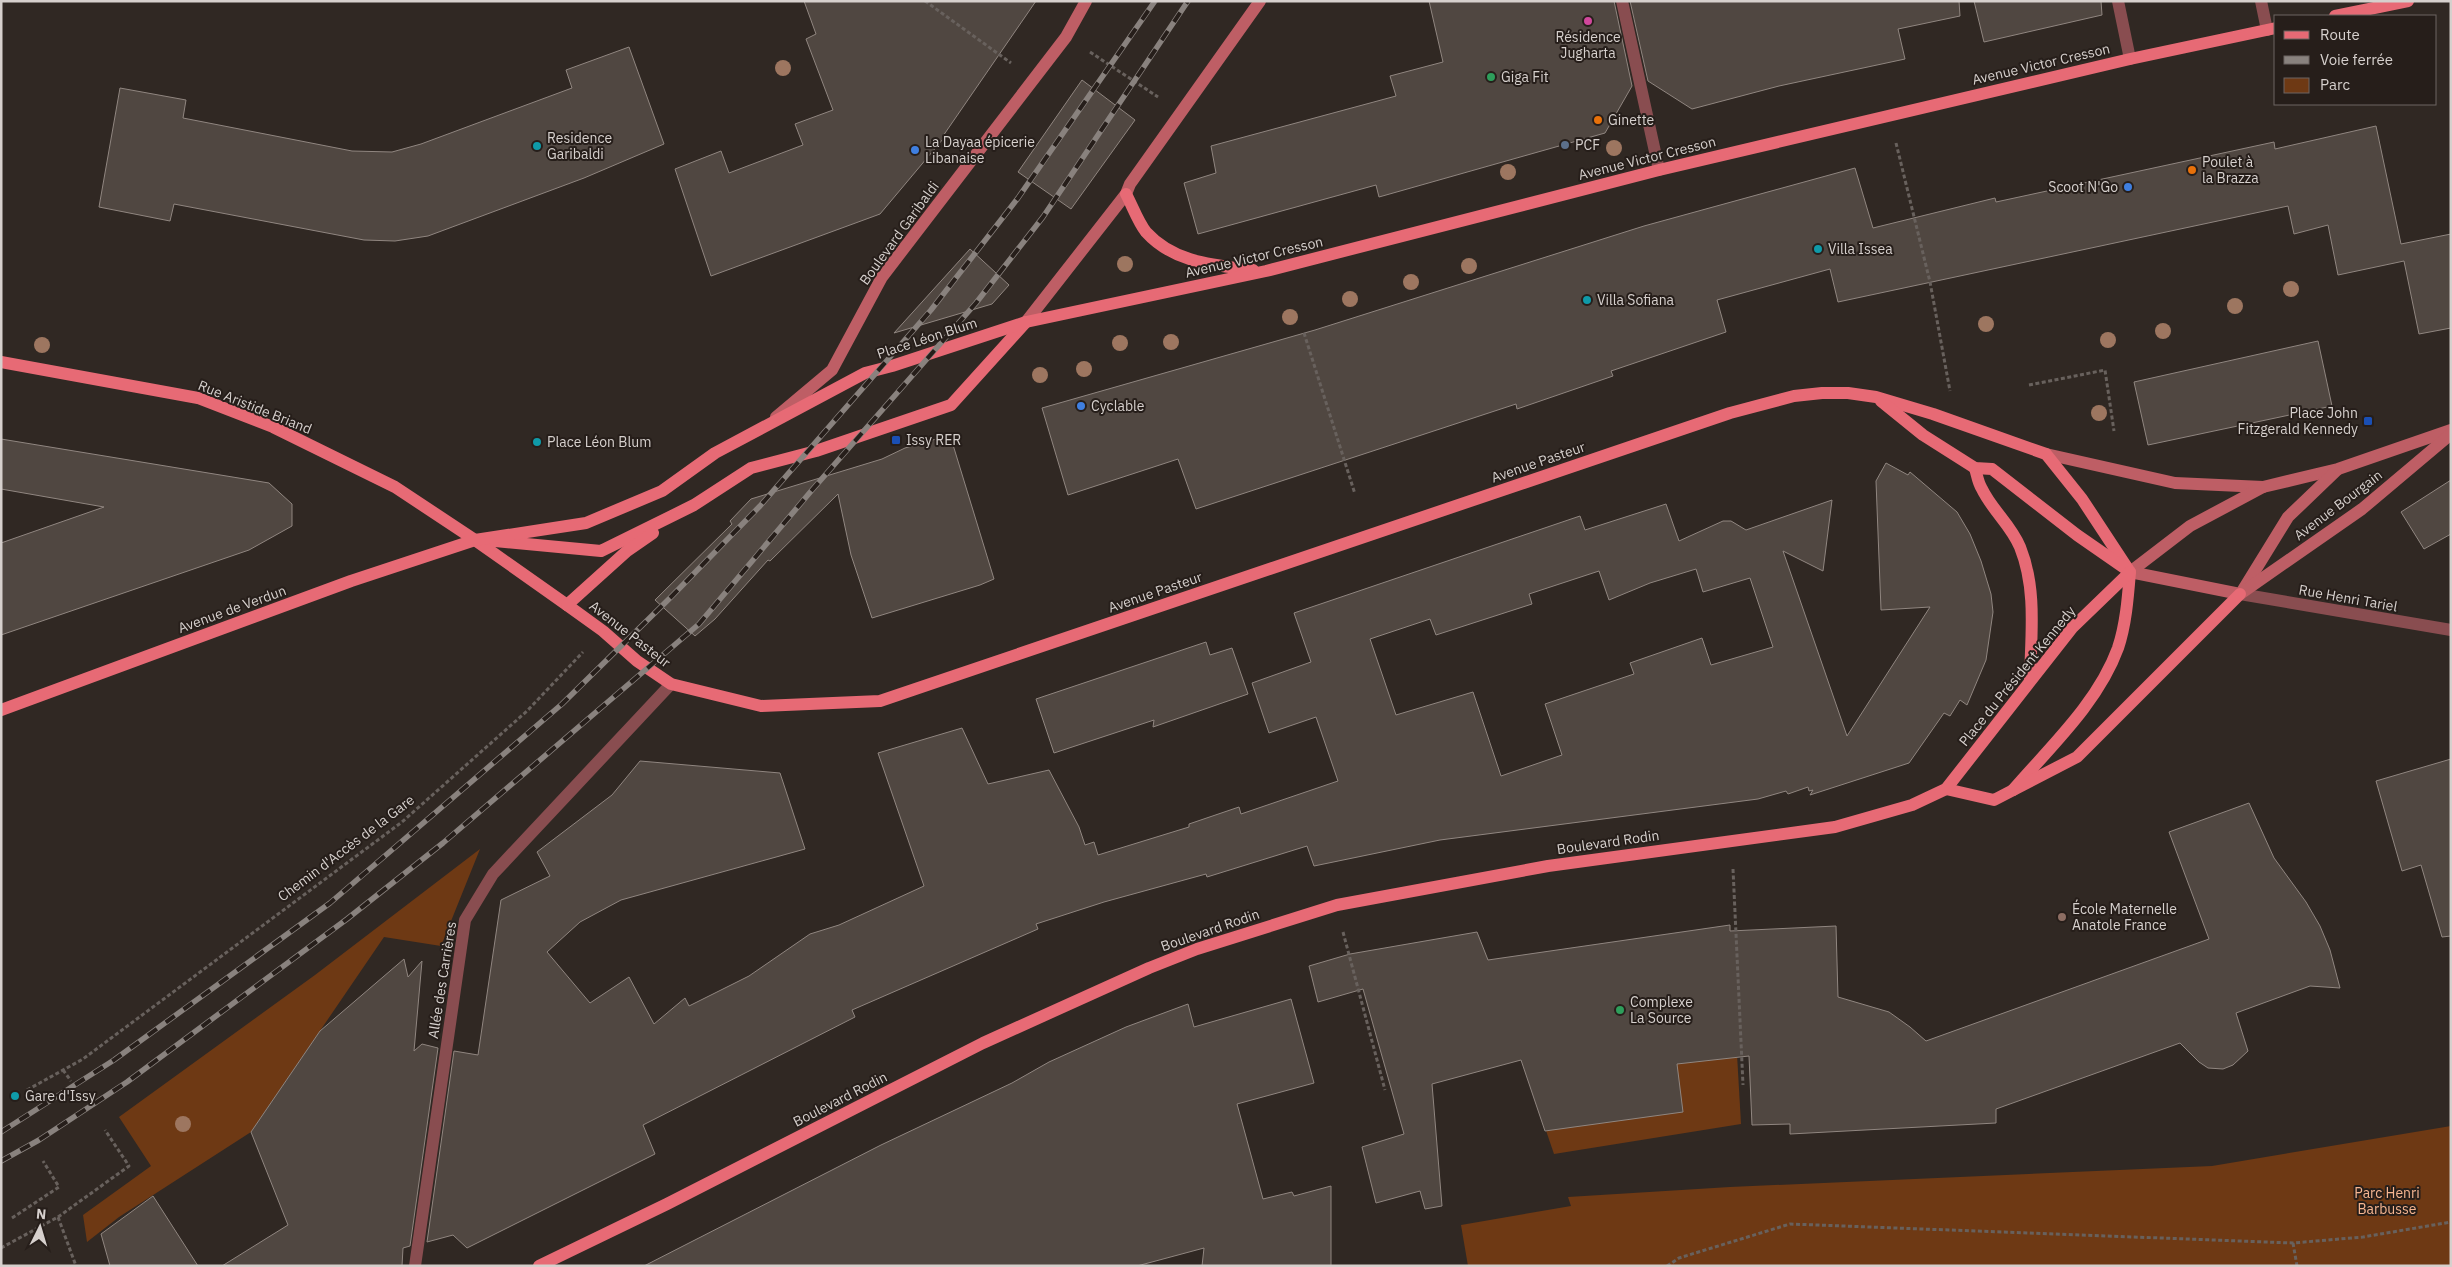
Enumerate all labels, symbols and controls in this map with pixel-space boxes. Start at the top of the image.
marker: Résidence Jugharta [1582,15,1594,27]
legend [2274,15,2437,105]
text: Route [2320,25,2360,44]
place label: Résidence Jugharta [1555,28,1621,62]
street label: Avenue Victor Cresson [1970,39,2112,89]
text: Voie ferrée [2320,50,2393,69]
place label: Giga Fit [1501,68,1549,86]
marker: Giga Fit [1485,71,1497,83]
text: Parc [2320,75,2350,94]
place label: Ginette [1608,111,1655,129]
marker: Ginette [1592,114,1604,126]
place label: Residence Garibaldi [547,129,612,163]
street label: Avenue Victor Cresson [1576,132,1718,184]
place label: La Dayaa épicerie Libanaise [925,133,1035,167]
place label: PCF [1575,136,1600,154]
marker: PCF [1559,139,1571,151]
marker: Residence Garibaldi [531,140,543,152]
marker: La Dayaa épicerie Libanaise [909,144,921,156]
place label: Poulet à la Brazza [2202,153,2259,187]
marker: Poulet à la Brazza [2186,164,2198,176]
street label: Boulevard Garibaldi [855,178,943,288]
place label: Scoot N'Go [2048,178,2118,196]
marker: Scoot N'Go [2122,181,2134,193]
street label: Avenue Victor Cresson [1183,232,1325,282]
place label: Villa Issea [1828,240,1893,258]
marker: Villa Issea [1812,243,1824,255]
place label: Villa Sofiana [1597,291,1675,309]
marker: Villa Sofiana [1581,294,1593,306]
street label: Place Léon Blum [875,313,979,363]
street label: Rue Aristide Briand [195,376,315,438]
place label: Cyclable [1091,397,1145,415]
marker: Cyclable [1075,400,1087,412]
place label: Place John Fitzgerald Kennedy [2238,404,2358,438]
marker: Place John Fitzgerald Kennedy [2362,415,2374,427]
place label: Issy RER [906,431,961,449]
place label: Place Léon Blum [547,433,652,451]
marker: Issy RER [890,434,902,446]
marker: Place Léon Blum [531,436,543,448]
street label: Avenue Pasteur [1489,437,1587,487]
street label: Avenue Bourgain [2290,466,2386,544]
street label: Avenue Pasteur [1106,567,1204,617]
street label: Rue Henri Tariel [2297,580,2399,616]
street label: Avenue de Verdun [175,581,289,637]
street label: Avenue Pasteur [586,597,674,671]
street label: Place du Président Kennedy [1955,602,2079,750]
street label: Chemin d'Accès de la Gare [274,791,418,905]
street label: Boulevard Rodin [1556,826,1660,858]
place label: École Maternelle Anatole France [2072,899,2177,934]
street label: Boulevard Rodin [1158,905,1262,955]
marker: École Maternelle Anatole France [2056,911,2068,923]
street label: Allée des Carrières [424,920,460,1040]
place label: Complexe La Source [1630,993,1693,1027]
marker: Complexe La Source [1614,1004,1626,1016]
street label: Boulevard Rodin [790,1068,890,1130]
place label: Gare d'Issy [25,1087,96,1105]
marker: Gare d'Issy [9,1090,21,1102]
park label: Parc Henri Barbusse [2354,1184,2420,1218]
north arrow [15,1202,65,1252]
text: N [35,1205,47,1223]

